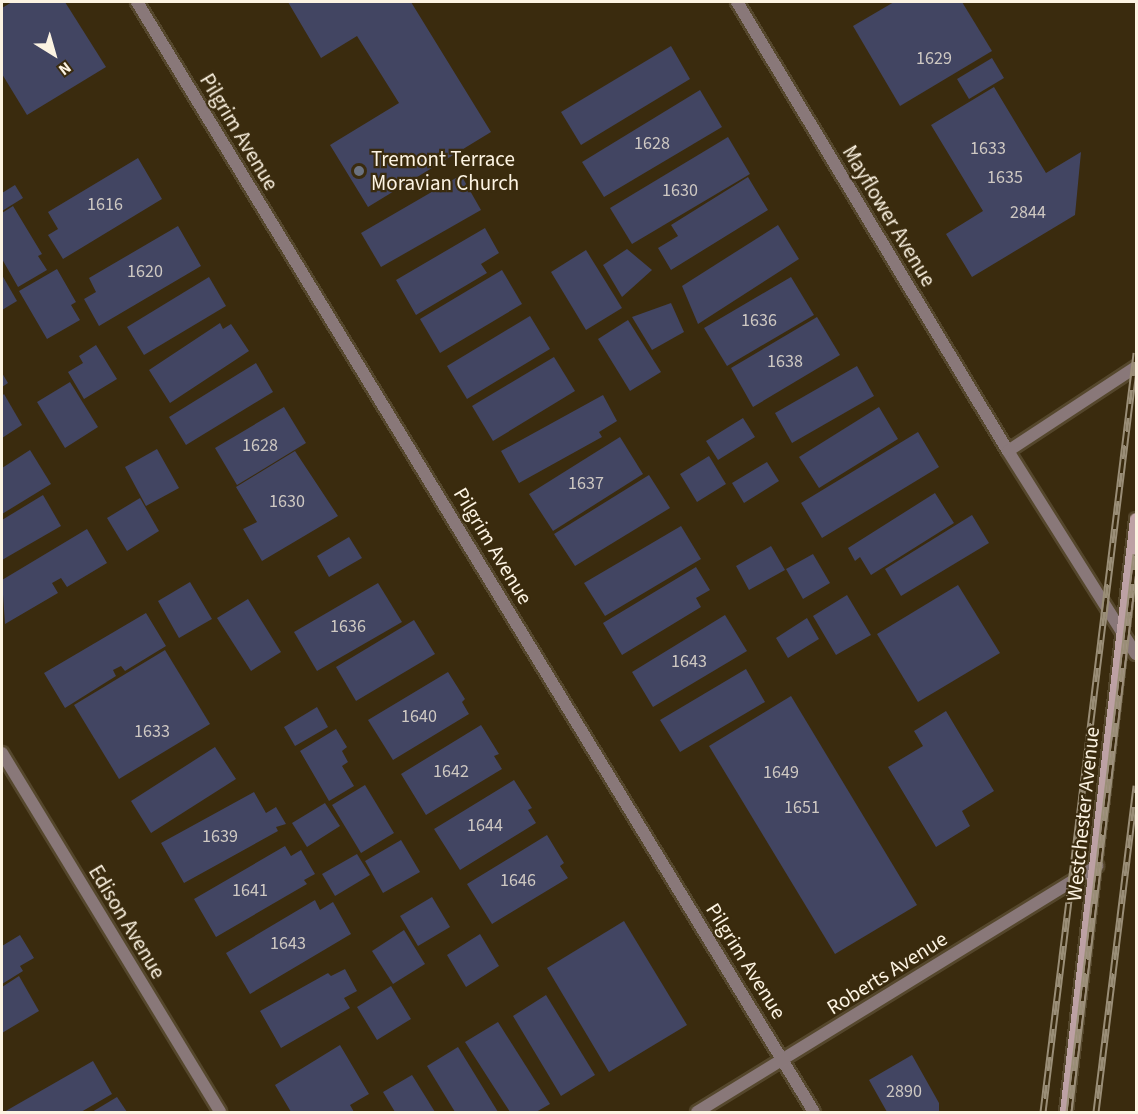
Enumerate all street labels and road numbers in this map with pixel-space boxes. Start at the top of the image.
street label: Pilgrim Avenue [194,69,284,195]
street label: Mayflower Avenue [837,141,941,291]
street label: Pilgrim Avenue [448,483,538,609]
street label: Westchester Avenue [1061,725,1105,903]
street label: Edison Avenue [83,861,171,983]
street label: Pilgrim Avenue [700,898,792,1024]
street label: Roberts Avenue [822,926,952,1020]

